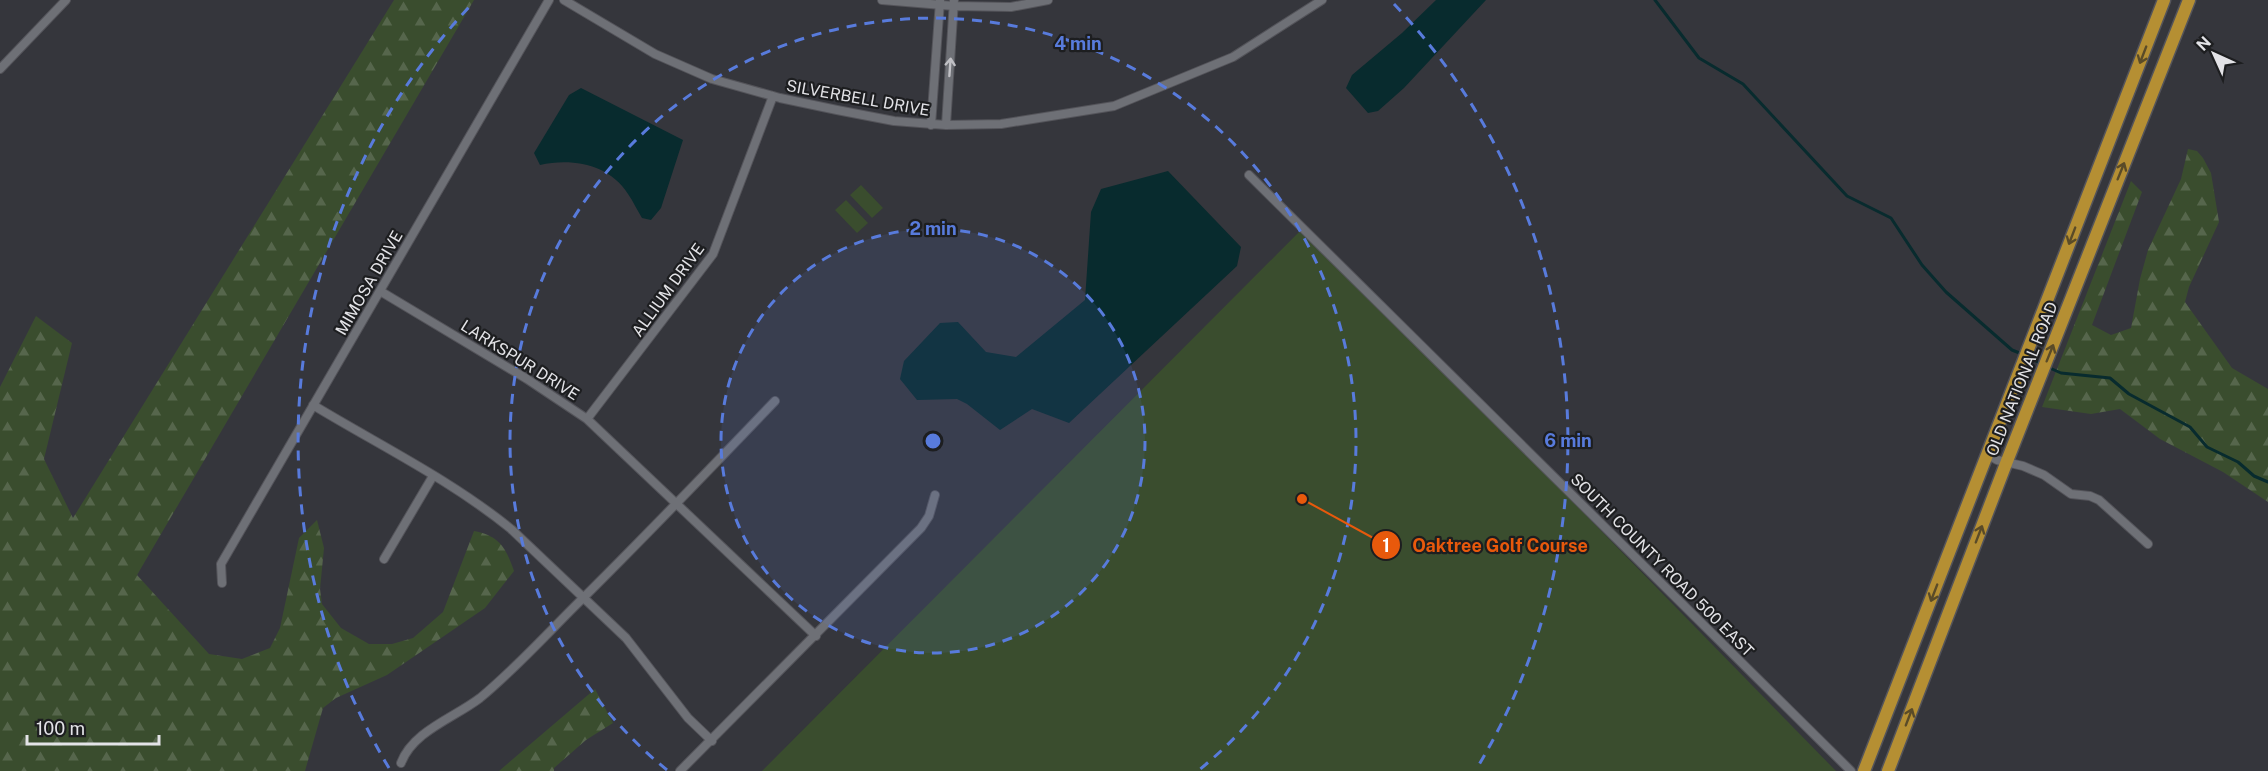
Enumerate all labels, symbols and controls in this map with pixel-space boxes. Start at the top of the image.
north arrow [2184,24,2244,84]
text: 4 min [1054,33,1102,54]
text: N [2193,33,2215,55]
one-way arrow [2137,45,2148,63]
one-way arrow [944,57,955,77]
street label: SILVERBELL DRIVE [785,76,931,120]
one-way arrow [2116,163,2127,181]
text: 2 min [909,218,957,239]
street label: MIMOSA DRIVE [331,227,407,339]
one-way arrow [2066,227,2077,245]
street label: ALLIUM DRIVE [628,240,708,340]
street label: OLD NATIONAL ROAD [1982,299,2062,459]
street label: LARKSPUR DRIVE [457,316,583,404]
one-way arrow [2045,344,2056,363]
text: 6 min [1544,430,1592,451]
centre of rings [923,431,943,451]
street label: SOUTH COUNTY ROAD 500 EAST [1567,470,1758,661]
one-way arrow [1974,526,1985,544]
callout: Oaktree Golf Course [1371,527,1600,563]
text: 1 [1382,535,1390,556]
text: Oaktree Golf Course [1412,535,1588,556]
one-way arrow [1928,583,1939,601]
scale bar [27,708,159,746]
one-way arrow [1904,708,1915,726]
text: 100 m [36,718,85,739]

